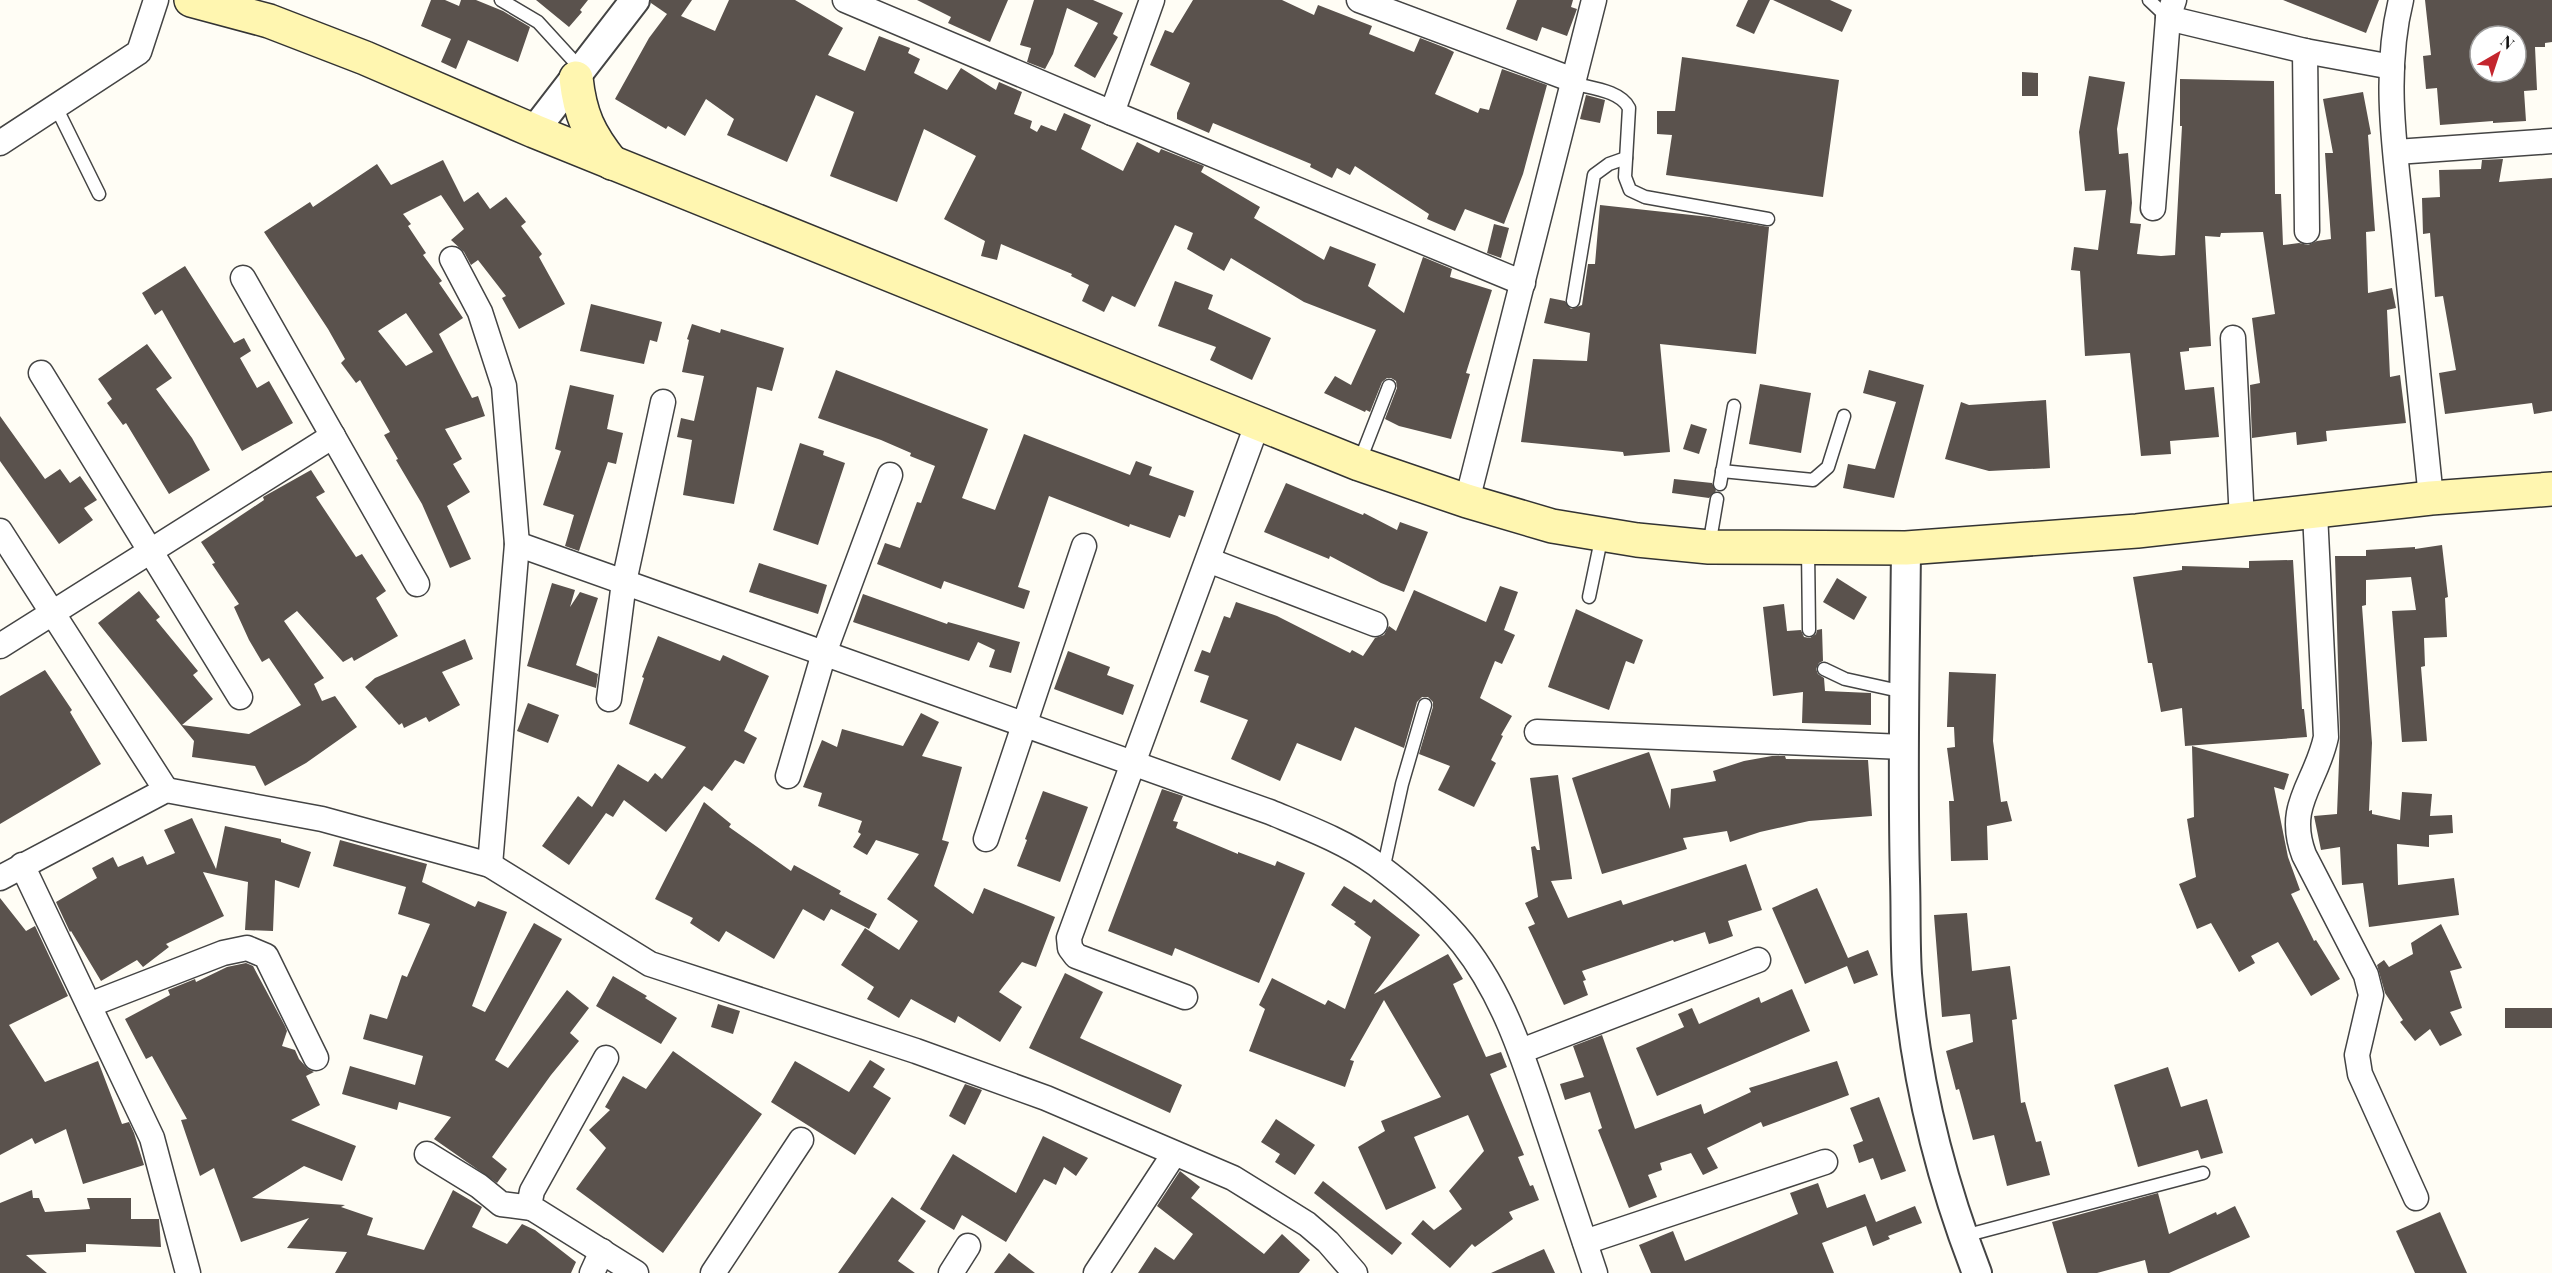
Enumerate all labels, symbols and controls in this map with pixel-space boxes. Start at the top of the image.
north arrow [2468,24,2528,84]
text: N [2497,30,2519,54]

